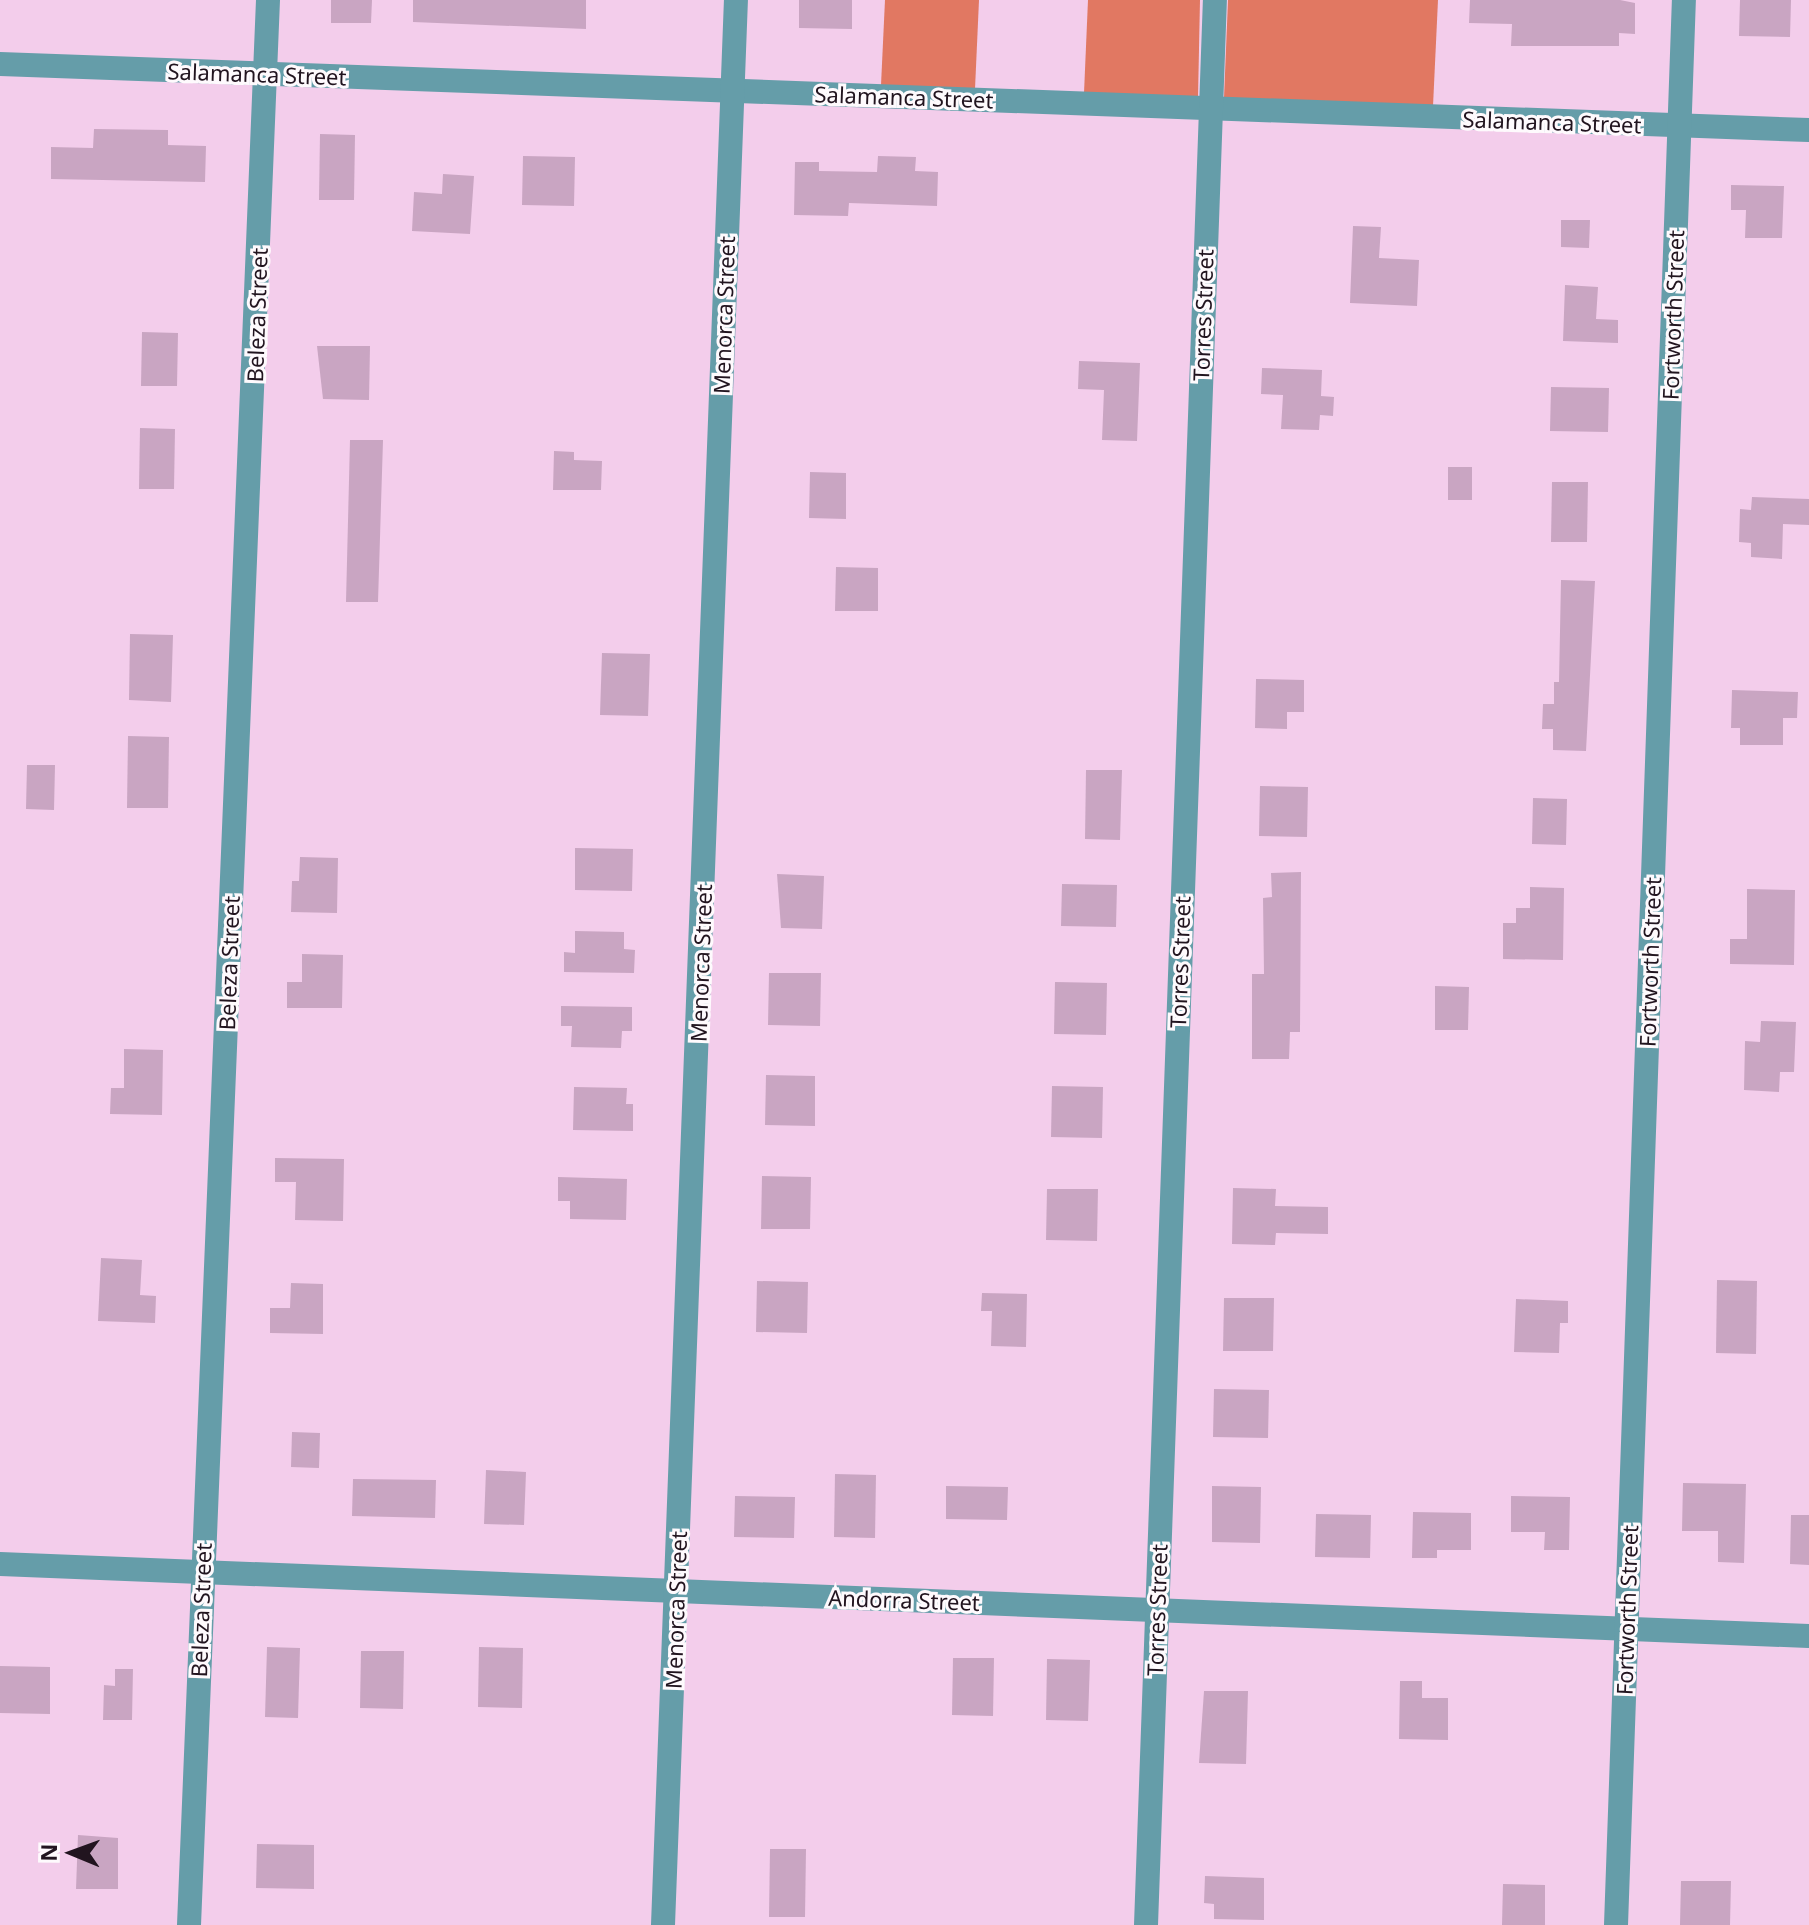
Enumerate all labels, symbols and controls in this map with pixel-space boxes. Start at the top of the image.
street label: Salamanca Street [167,58,347,90]
street label: Salamanca Street [814,81,994,113]
street label: Salamanca Street [1462,106,1642,138]
street label: Fortworth Street [1657,230,1689,400]
street label: Menorca Street [708,236,740,394]
street label: Beleza Street [241,247,273,383]
street label: Torres Street [1188,249,1218,381]
street label: Fortworth Street [1634,877,1666,1047]
street label: Menorca Street [685,884,717,1042]
street label: Beleza Street [213,895,245,1031]
street label: Torres Street [1165,896,1195,1028]
street label: Fortworth Street [1611,1525,1643,1695]
street label: Menorca Street [660,1531,692,1689]
street label: Beleza Street [185,1542,217,1678]
street label: Torres Street [1142,1544,1172,1676]
street label: Andorra Street [828,1584,980,1616]
north arrow [32,1813,112,1893]
text: N [33,1843,63,1862]

